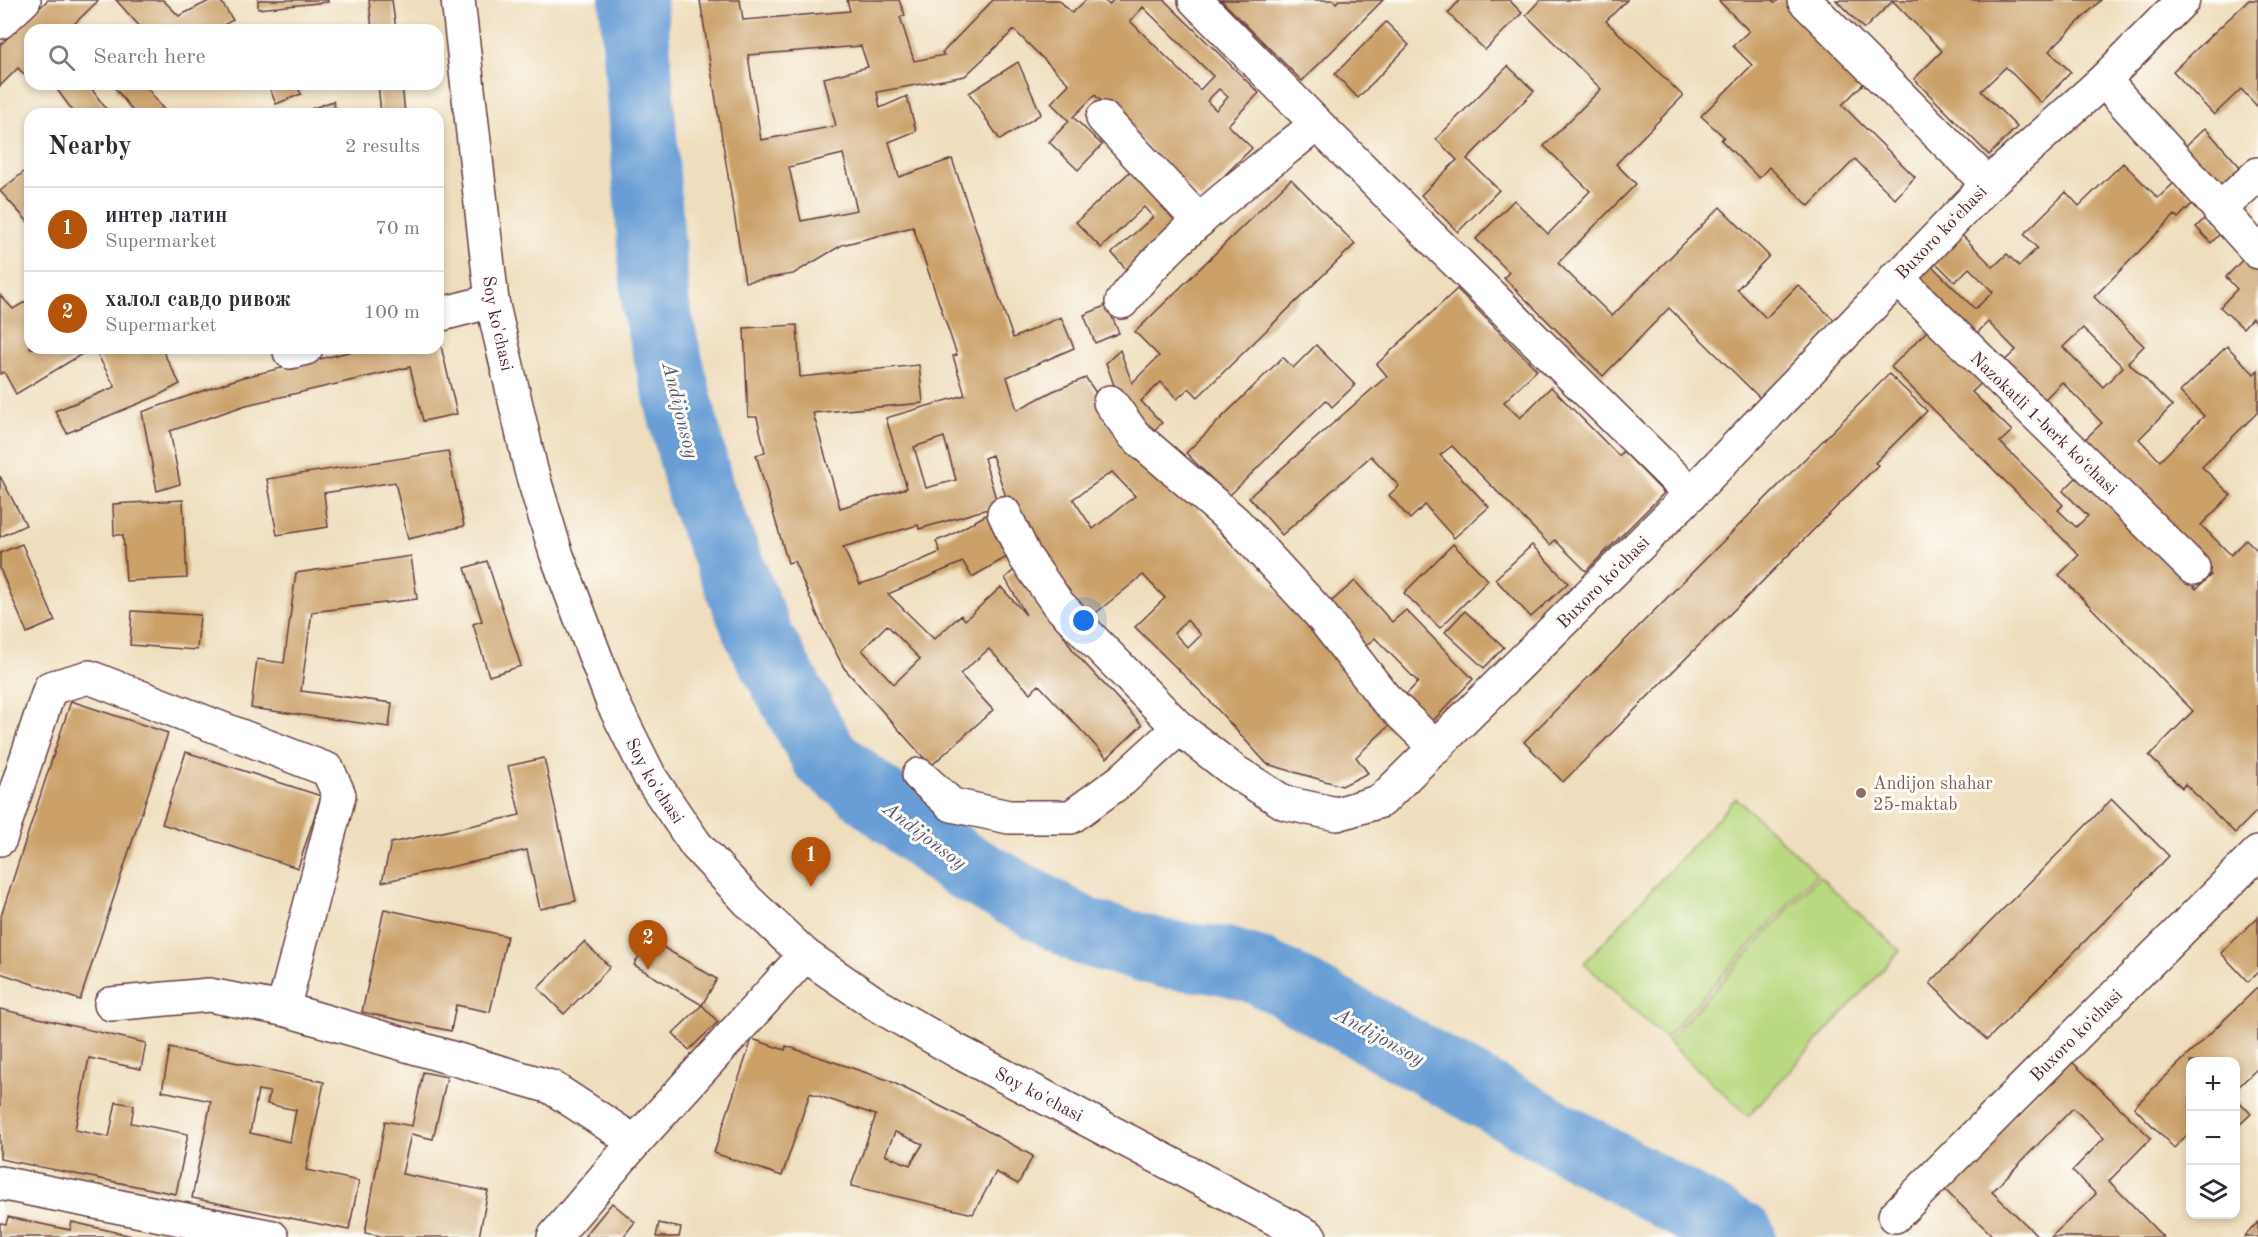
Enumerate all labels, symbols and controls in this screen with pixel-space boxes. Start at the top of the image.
search box [24,24,444,90]
icon: search [45,41,78,74]
text: Search here [93,46,206,68]
text: Nearby [48,134,132,160]
text: 2 results [345,137,420,157]
street label: Buxoro koʻchasi [1893,182,1991,283]
text: интер латин [105,205,228,227]
text: 1 [62,219,73,239]
text: 70 m [375,219,420,239]
text: Supermarket [105,232,216,252]
street label: Soy ko'chasi [479,275,516,373]
text: халол савдо ривож [105,289,291,311]
text: 2 [62,303,73,323]
text: 100 m [364,303,420,323]
text: Supermarket [105,316,216,336]
street label: Nazokatli 1-berk koʻchasi [1966,349,2120,498]
water label: Andijonsoy [657,359,701,461]
street label: Buxoro koʻchasi [1554,533,1653,632]
your location [1069,606,1098,635]
street label: Soy ko'chasi [622,735,687,827]
place label: Andijon shahar 25-maktab [1873,775,1993,814]
marker: Andijon shahar 25-maktab [1854,786,1868,800]
water label: Andijonsoy [878,798,970,875]
pin: 1 [792,838,830,887]
pin: 2 [628,920,668,970]
street label: Buxoro koʻchasi [2027,986,2126,1085]
water label: Andijonsoy [1330,1005,1428,1071]
map controls [2186,1057,2240,1219]
button: + [2186,1057,2240,1111]
street label: Soy ko'chasi [992,1065,1086,1126]
button: − [2186,1111,2240,1165]
button: layers [2186,1165,2240,1219]

